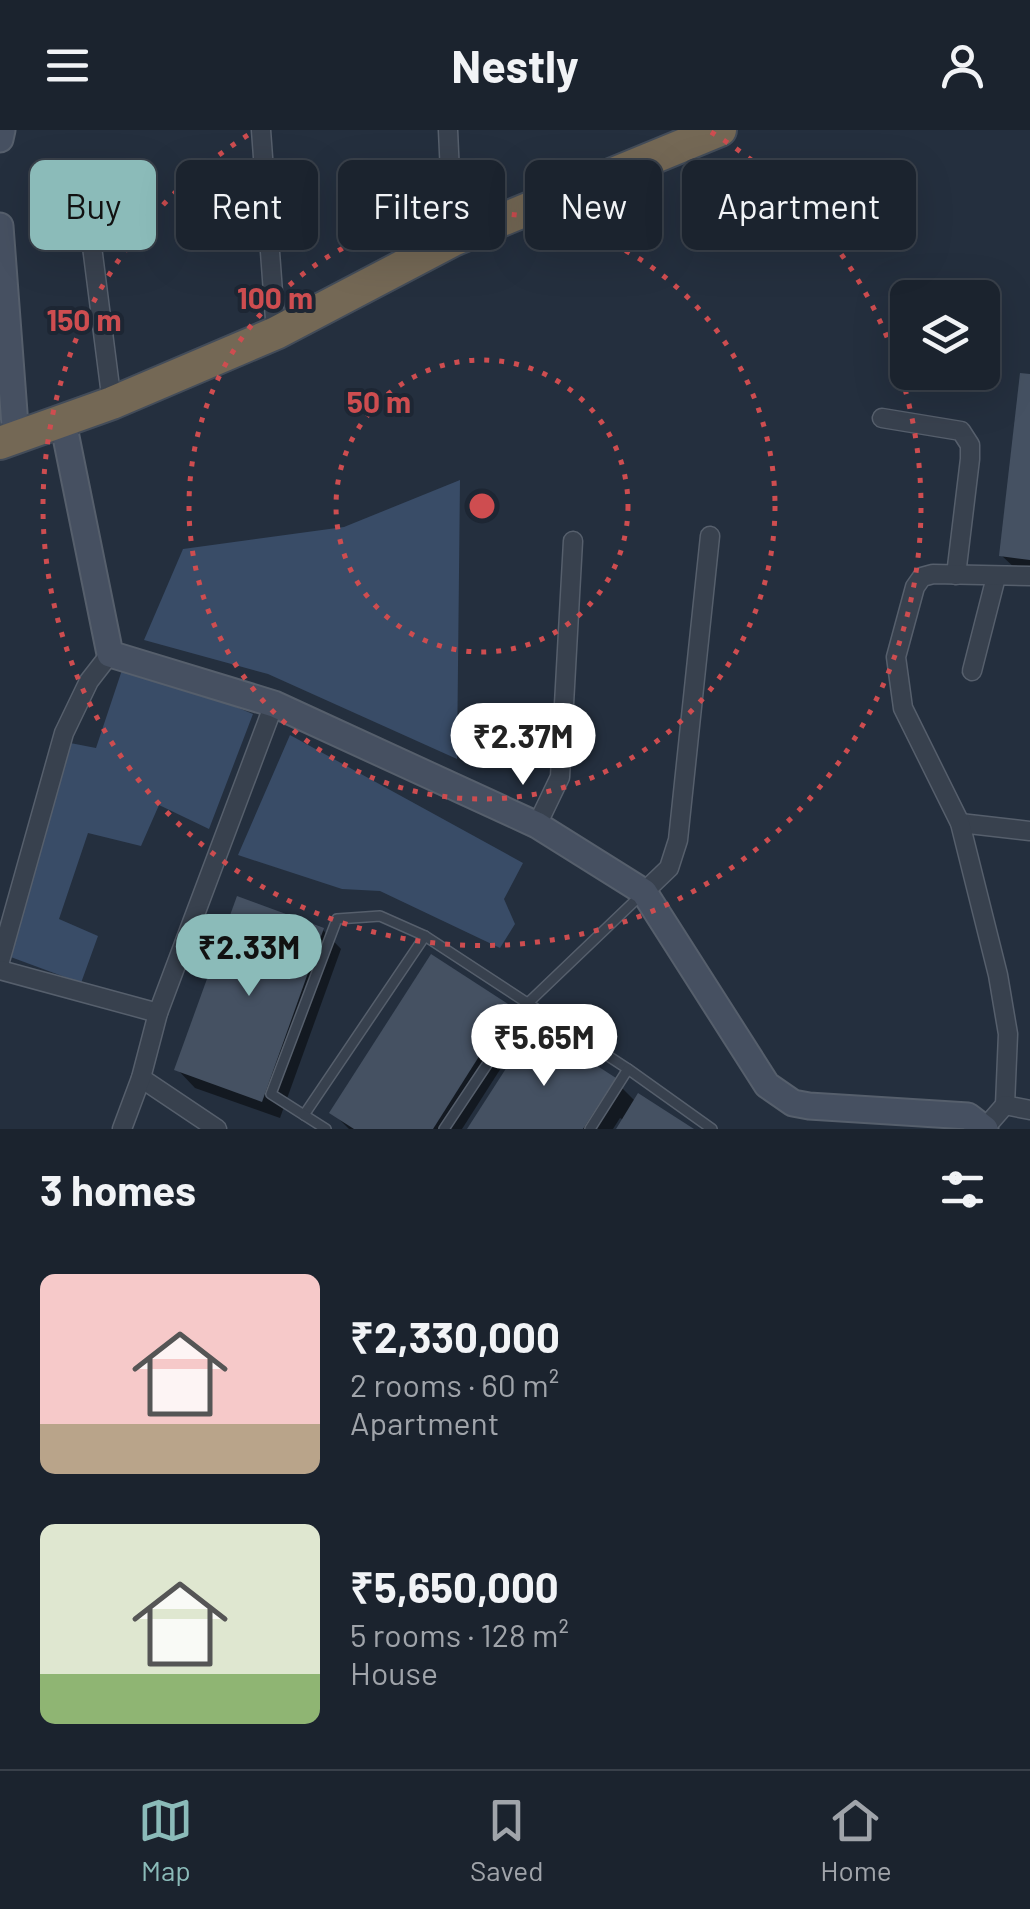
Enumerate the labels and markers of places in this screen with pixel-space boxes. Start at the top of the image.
centre of rings [464,488,500,524]
pin: ₹2.37M [442,703,604,788]
pin: ₹2.33M [168,914,330,999]
pin: ₹5.65M [463,1004,625,1089]

